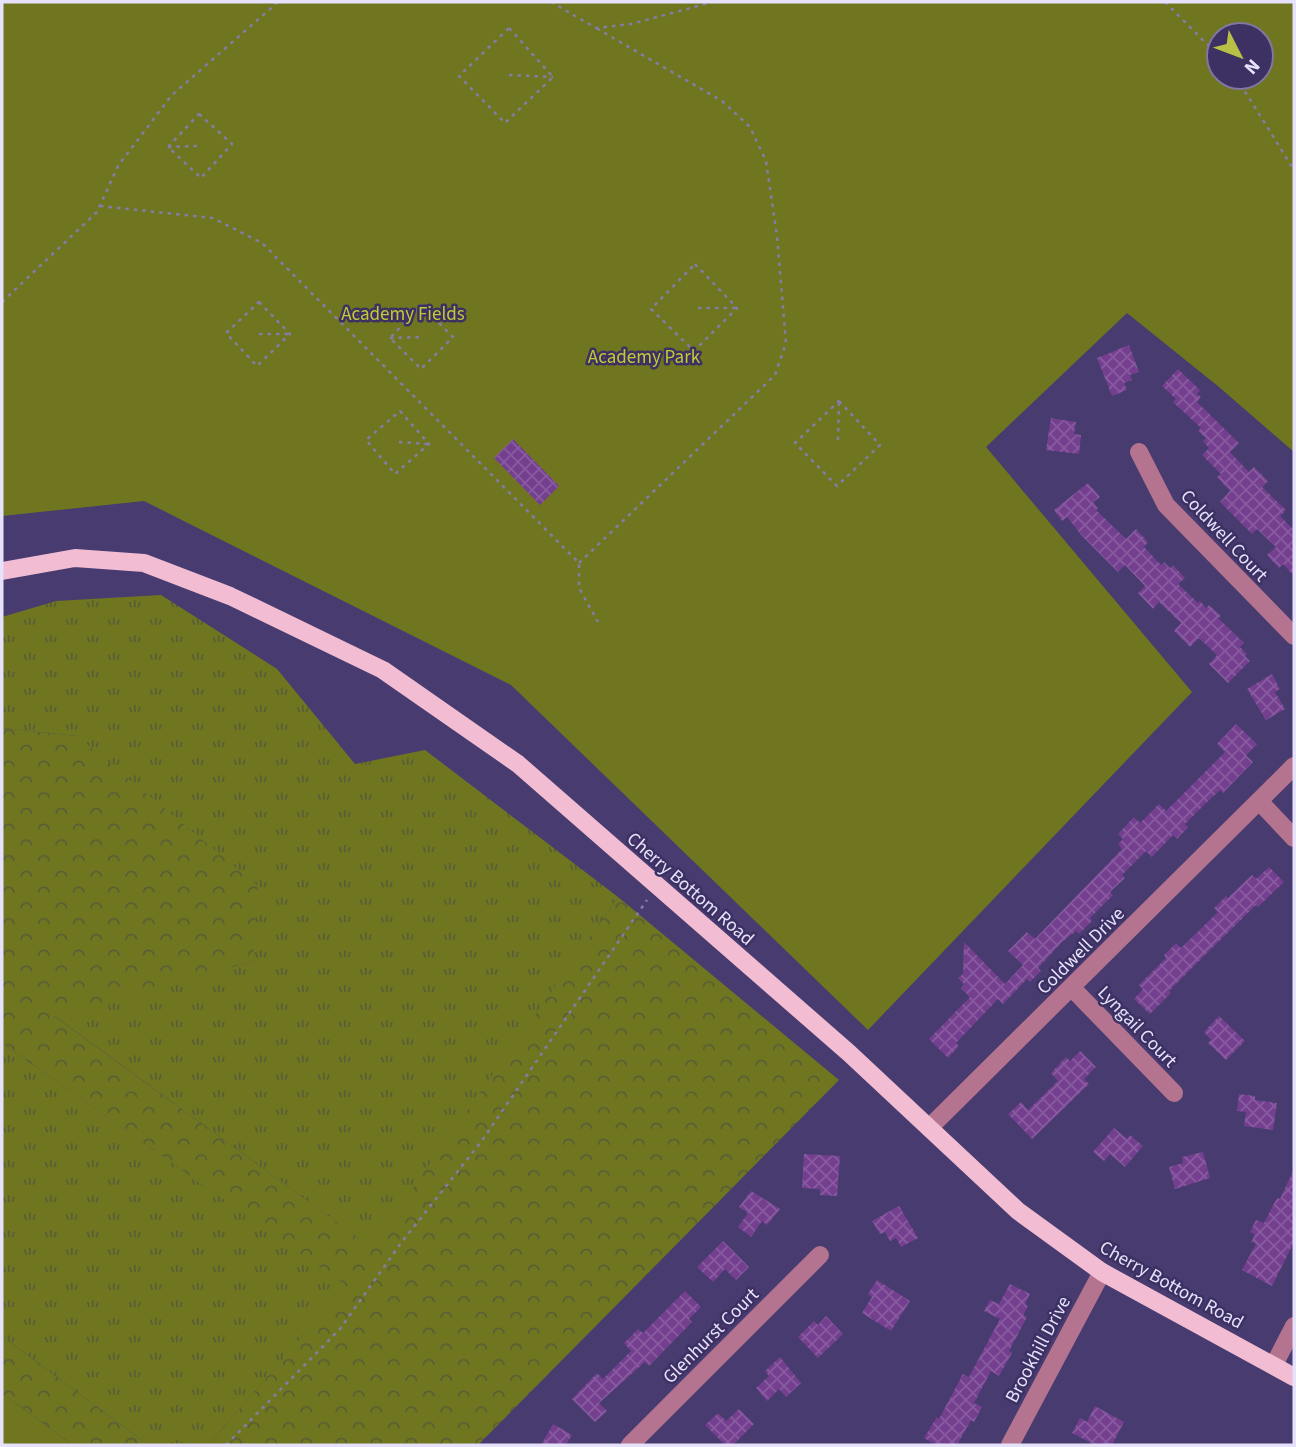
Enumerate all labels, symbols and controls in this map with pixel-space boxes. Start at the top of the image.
north arrow [1205,21,1275,91]
text: N [1237,53,1266,80]
park label: Academy Fields [341,301,465,328]
park label: Academy Park [588,344,701,371]
street label: Coldwell Court [1174,484,1274,589]
street label: Cherry Bottom Road [620,826,760,952]
street label: Coldwell Drive [1031,901,1131,1001]
street label: Lyngail Court [1091,980,1183,1074]
street label: Cherry Bottom Road [1094,1234,1248,1336]
street label: Glenhurst Court [657,1282,766,1390]
street label: Brookhill Drive [999,1292,1078,1408]

